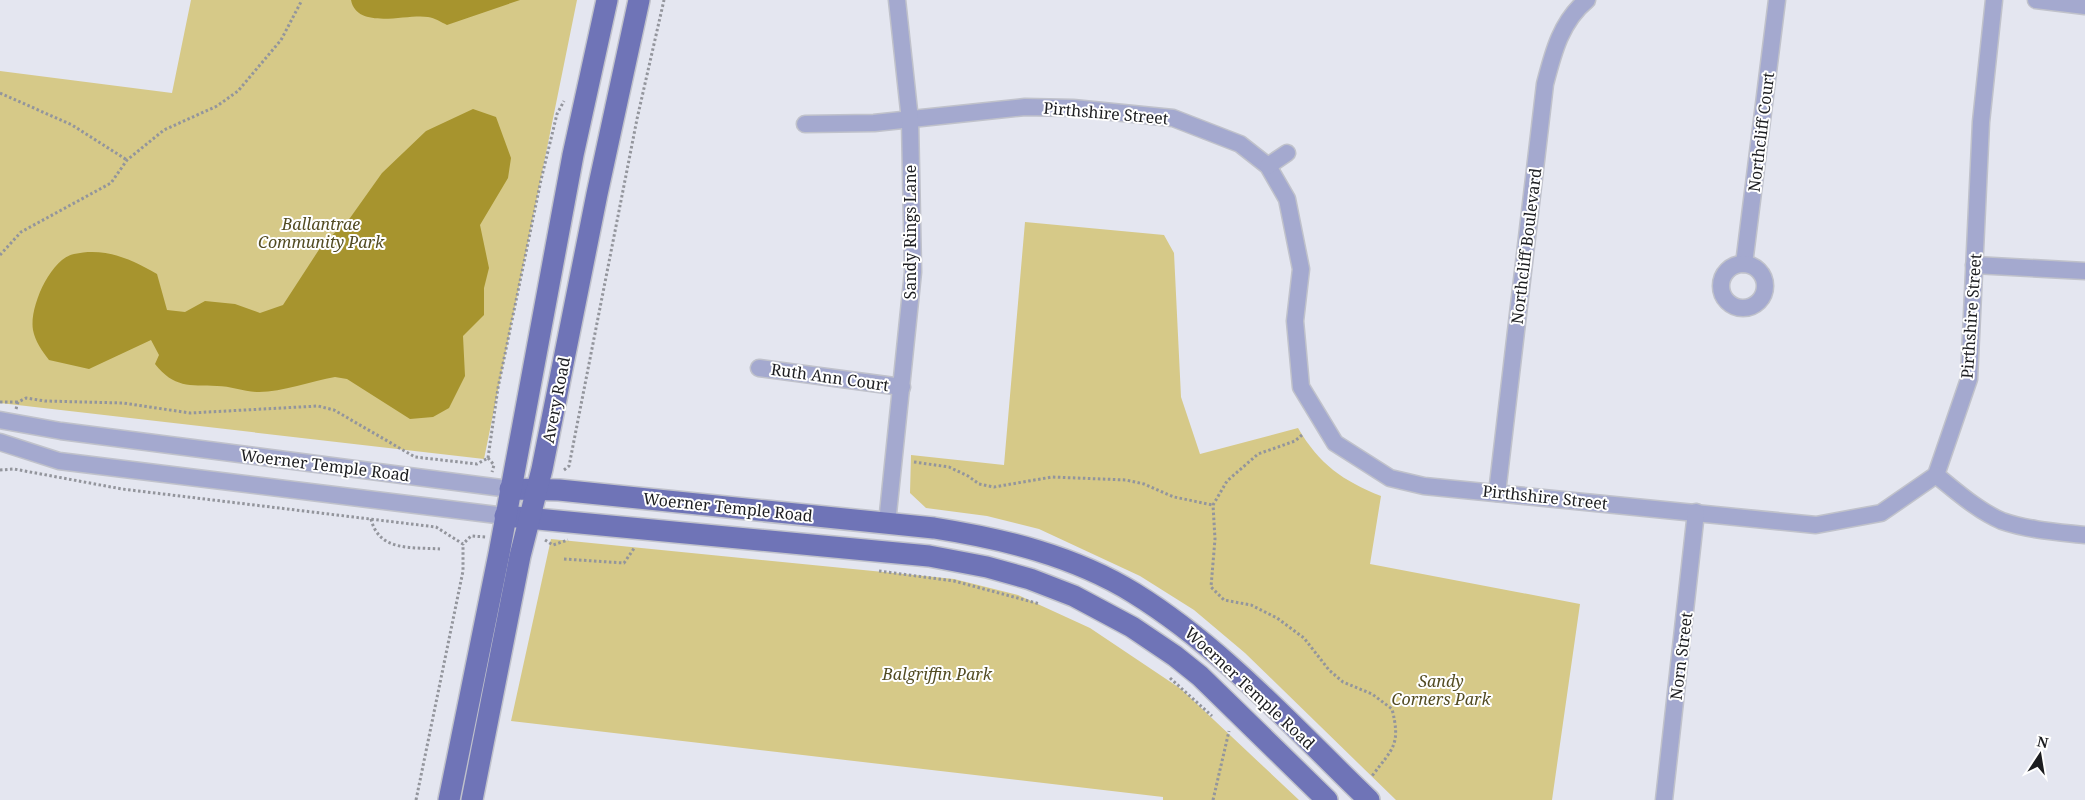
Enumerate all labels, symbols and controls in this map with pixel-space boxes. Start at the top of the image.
street label: Northcliff Court [1743,70,1779,193]
street label: Pirthshire Street [1043,97,1170,129]
street label: Sandy Rings Lane [899,165,921,299]
street label: Northcliff Boulevard [1506,166,1547,325]
park label: Ballantrae Community Park [258,213,385,253]
street label: Pirthshire Street [1956,252,1986,379]
street label: Avery Road [537,355,575,445]
street label: Ruth Ann Court [770,358,891,396]
street label: Woerner Temple Road [239,444,411,486]
street label: Pirthshire Street [1481,480,1609,515]
street label: Woerner Temple Road [642,487,814,527]
street label: Norn Street [1665,611,1697,701]
street label: Woerner Temple Road [1180,622,1320,754]
park label: Balgriffin Park [881,663,993,685]
park label: Sandy Corners Park [1391,670,1491,710]
north arrow [2015,730,2065,780]
text: N [2035,731,2050,752]

